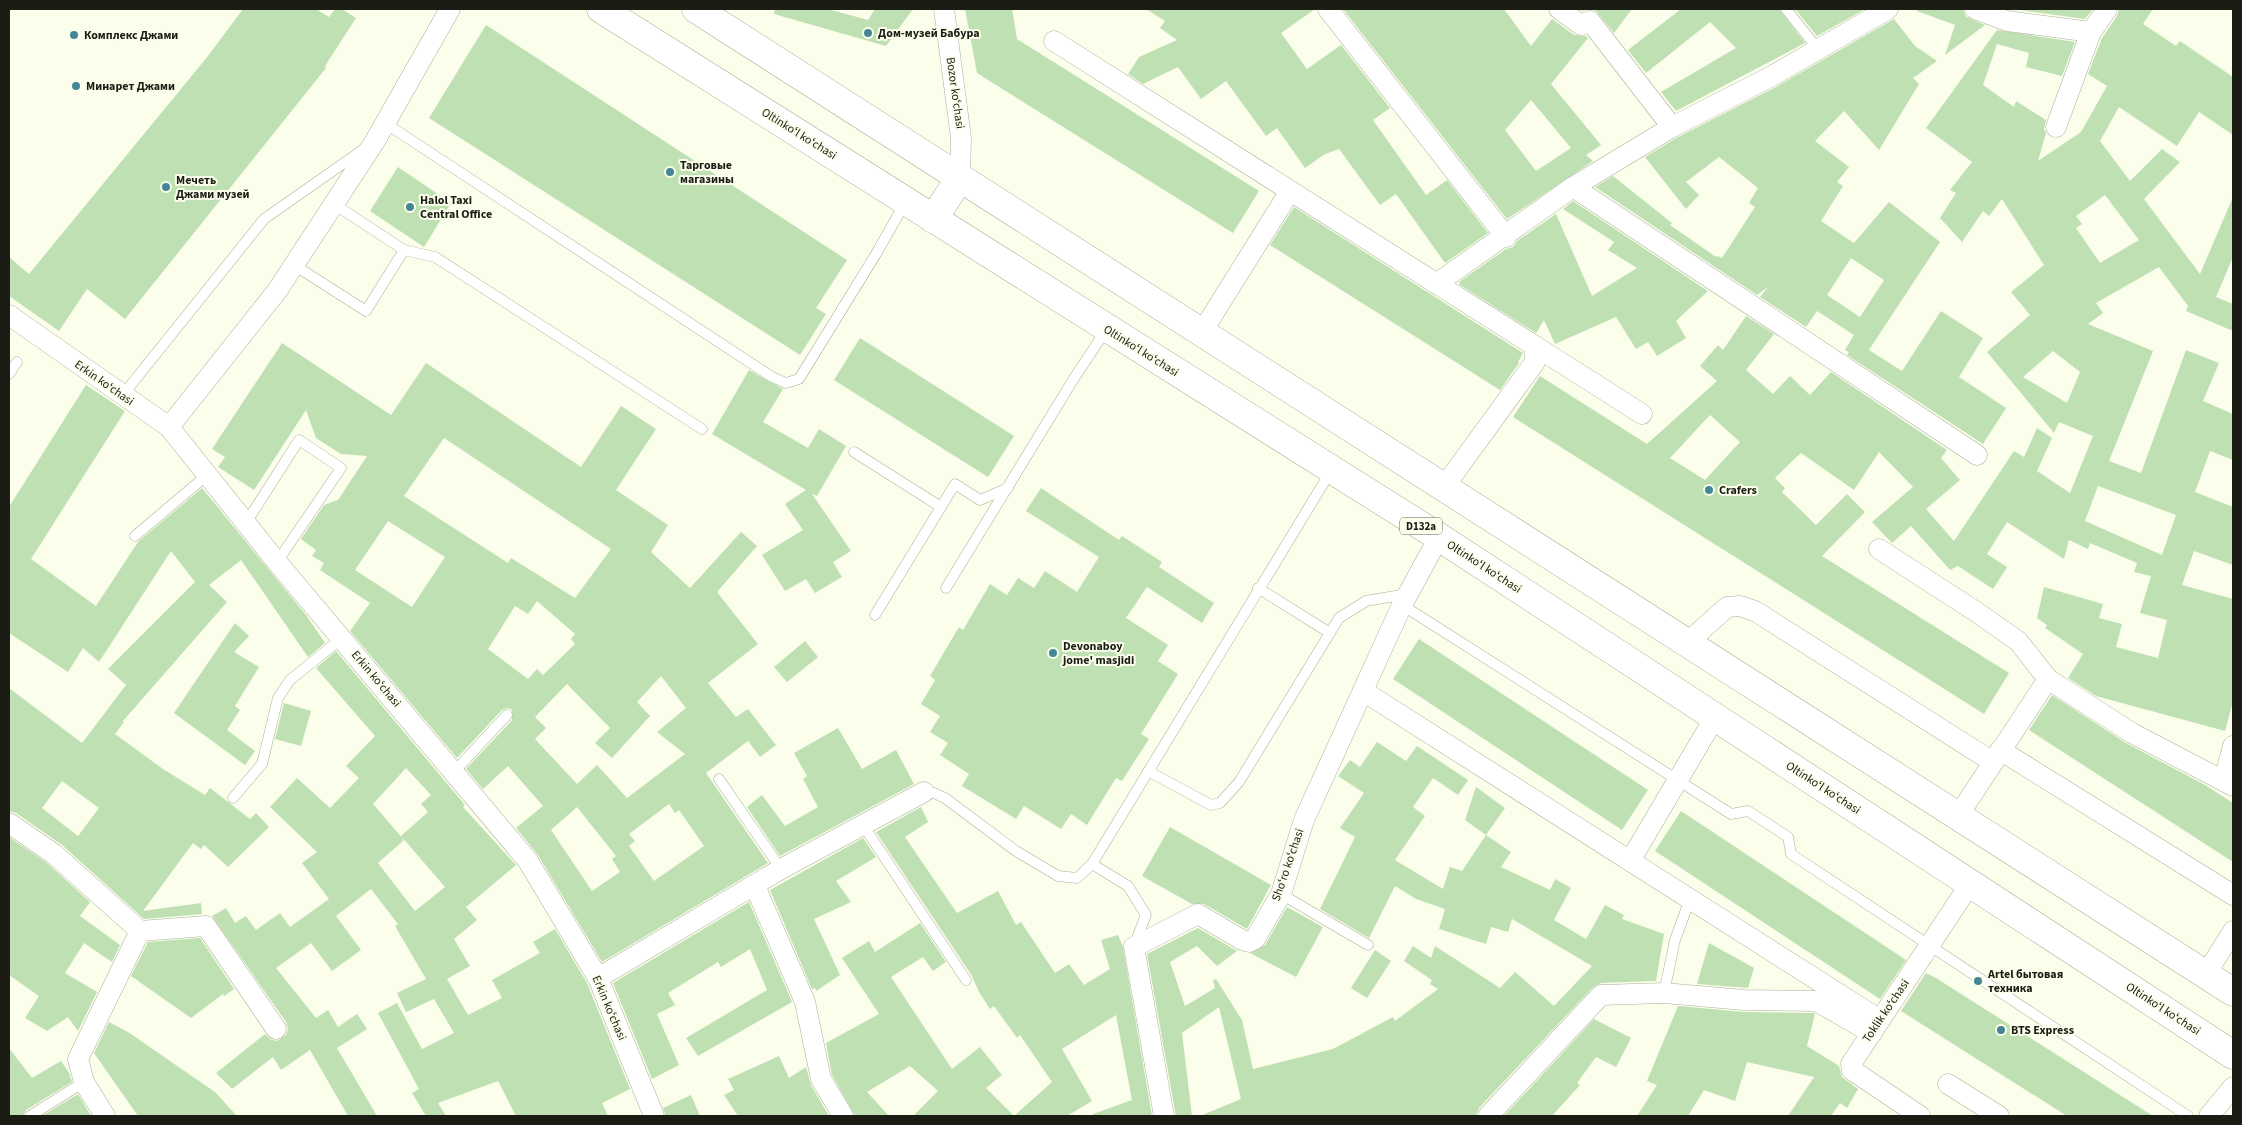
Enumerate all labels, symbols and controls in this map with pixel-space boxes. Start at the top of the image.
place label: Дом-музей Бабура [878,25,979,42]
place label: Комплекс Джами [84,27,178,44]
marker: Дом-музей Бабура [862,27,874,39]
marker: Комплекс Джами [68,29,80,41]
street label: Bozor koʻchasi [942,56,968,130]
place label: Минарет Джами [86,78,175,95]
marker: Минарет Джами [70,80,82,92]
street label: Oltinkoʻl koʻchasi [758,104,840,164]
place label: Тарговые магазины [680,157,734,188]
marker: Тарговые магазины [664,166,676,178]
place label: Мечеть Джами музей [176,172,250,203]
marker: Мечеть Джами музей [160,181,172,193]
place label: Halol Taxi Central Office [420,192,492,223]
marker: Halol Taxi Central Office [404,201,416,213]
street label: Oltinkoʻl koʻchasi [1100,321,1182,381]
street label: Erkin koʻchasi [71,356,137,410]
place label: Crafers [1719,482,1757,499]
marker: Crafers [1703,484,1715,496]
road number: D132a [1400,518,1442,534]
street label: Oltinkoʻl koʻchasi [1443,536,1525,598]
place label: Devonaboy jome' masjidi [1062,638,1134,669]
street label: Erkin koʻchasi [347,647,405,711]
marker: Devonaboy jome' masjidi [1047,647,1059,659]
street label: Oltinkoʻl koʻchasi [1782,757,1864,819]
street label: Shoʻro koʻchasi [1268,826,1308,904]
place label: Artel бытовая техника [1987,966,2063,997]
street label: Erkin koʻchasi [588,973,630,1043]
marker: Artel бытовая техника [1972,975,1984,987]
street label: Toklik koʻchasi [1858,976,1914,1046]
street label: Oltinkoʻl koʻchasi [2122,978,2204,1040]
place label: BTS Express [2011,1022,2074,1039]
marker: BTS Express [1995,1024,2007,1036]

